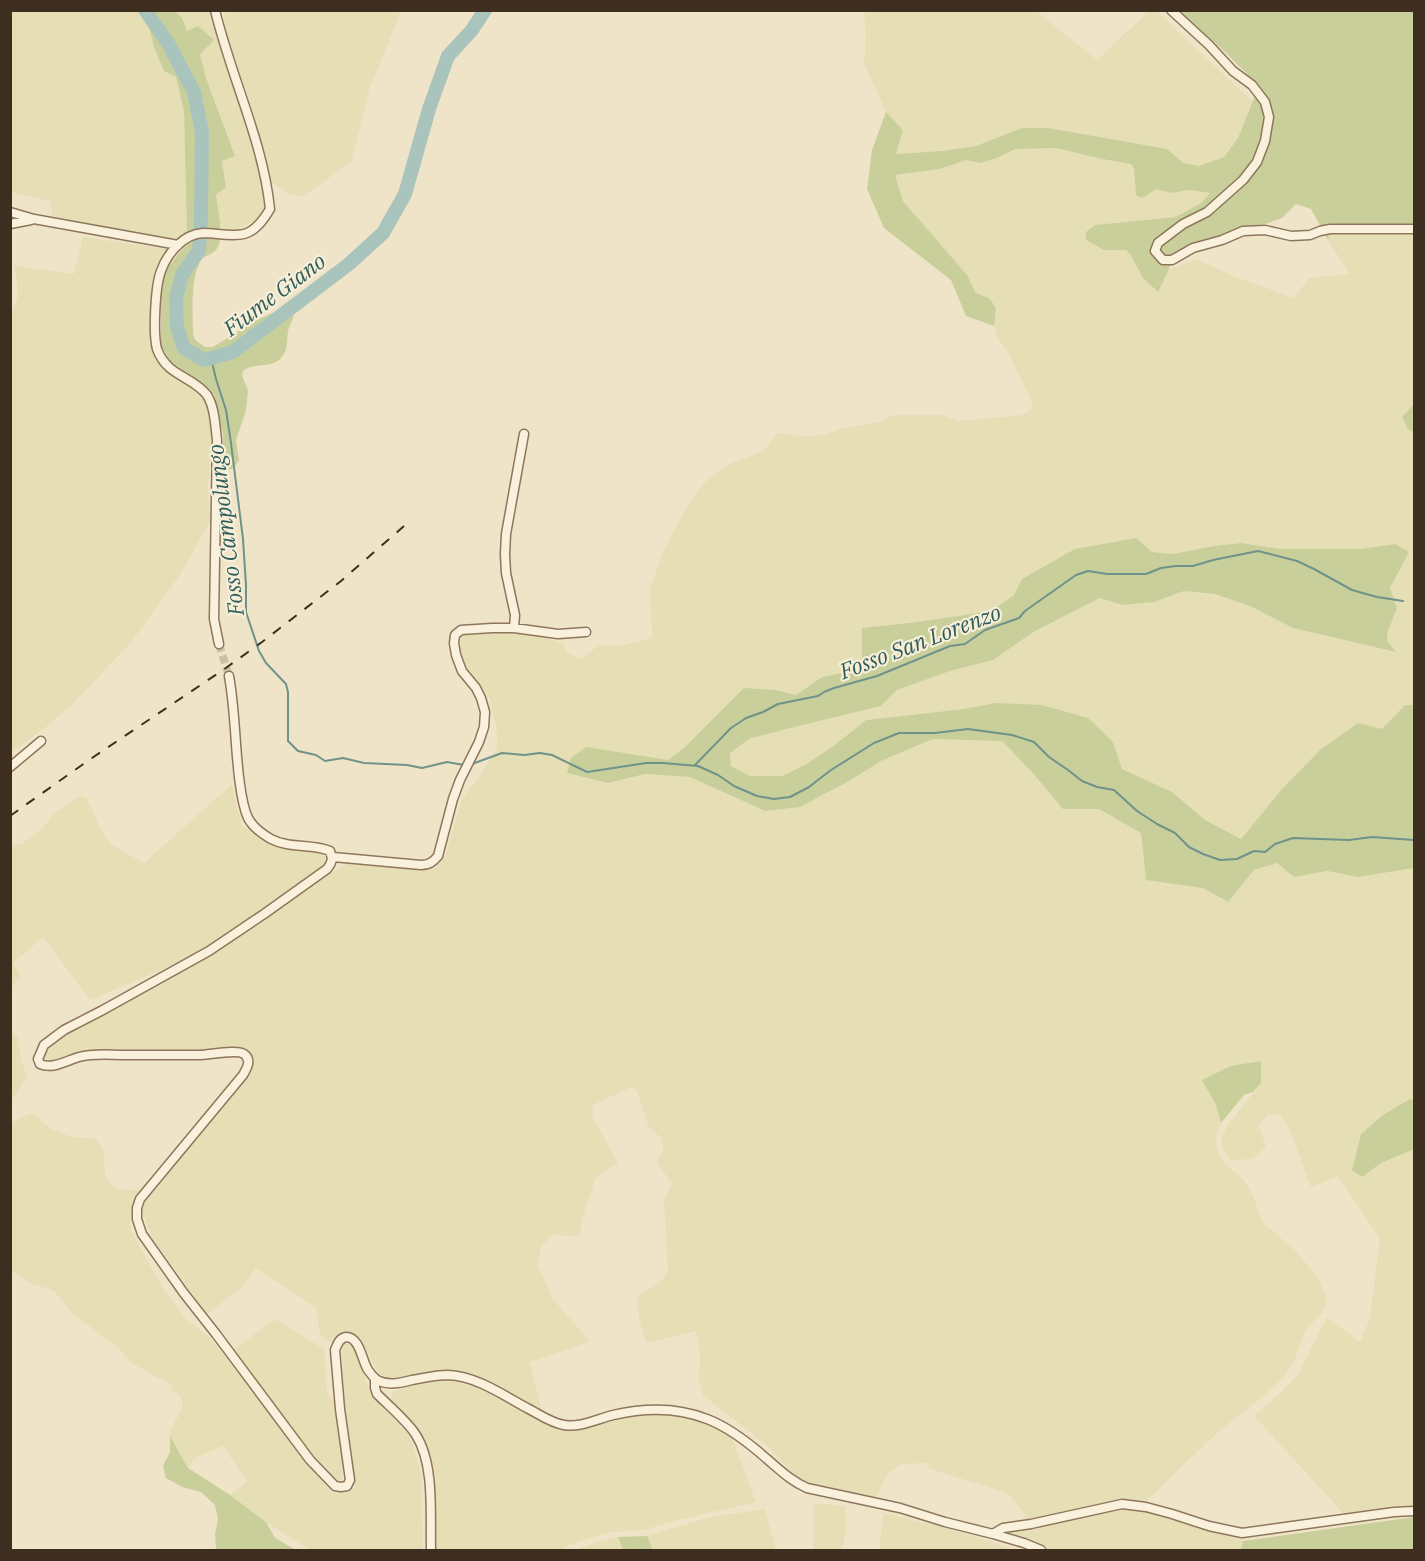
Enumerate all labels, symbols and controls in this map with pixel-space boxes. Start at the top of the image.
water label: Fiume Giano [216,246,331,343]
water label: Fosso Campolungo [200,442,250,618]
water label: Fosso San Lorenzo [834,597,1005,686]

